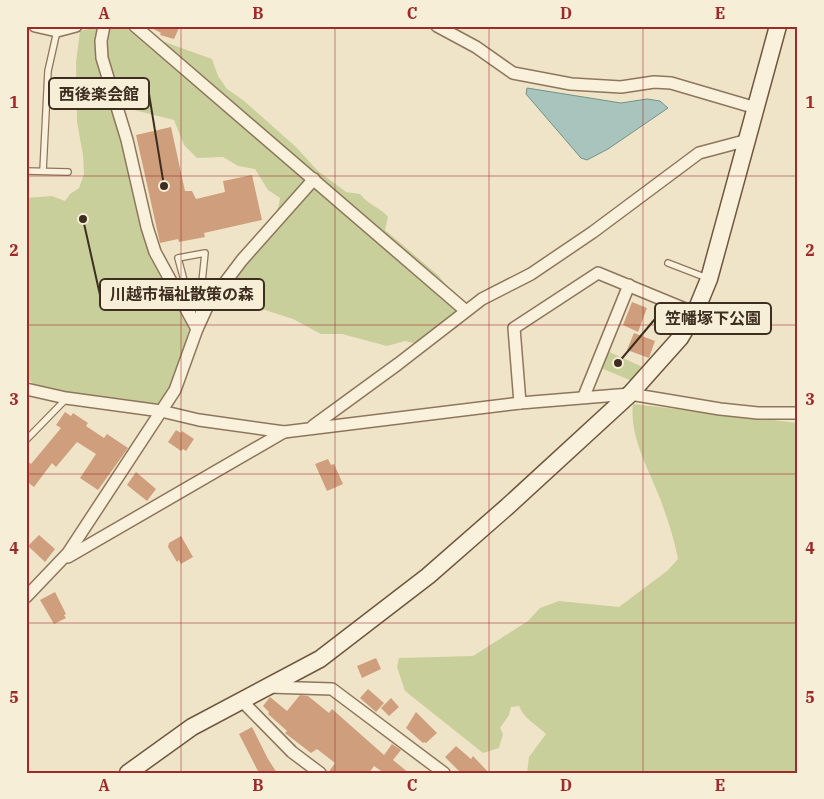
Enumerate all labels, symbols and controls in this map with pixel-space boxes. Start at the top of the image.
text: A [98,3,110,23]
text: B [252,3,264,23]
text: C [407,3,417,23]
text: D [560,3,572,23]
text: E [715,3,725,23]
callout: 西後楽会館 [49,78,149,109]
text: 西後楽会館 [59,84,139,104]
text: 1 [9,92,19,112]
text: 1 [805,92,815,112]
text: 2 [9,240,19,260]
text: 2 [805,240,815,260]
callout: 川越市福祉散策の森 [100,279,264,310]
text: 川越市福祉散策の森 [110,284,254,304]
callout: 笠幡塚下公園 [655,303,771,334]
text: 笠幡塚下公園 [665,308,761,328]
text: 3 [9,389,19,409]
text: 3 [805,389,815,409]
text: 4 [9,538,19,558]
text: 4 [805,538,815,558]
text: 5 [9,687,19,707]
text: 5 [805,687,815,707]
text: A [98,775,110,795]
text: B [252,775,264,795]
text: C [407,775,417,795]
text: D [560,775,572,795]
text: E [715,775,725,795]

